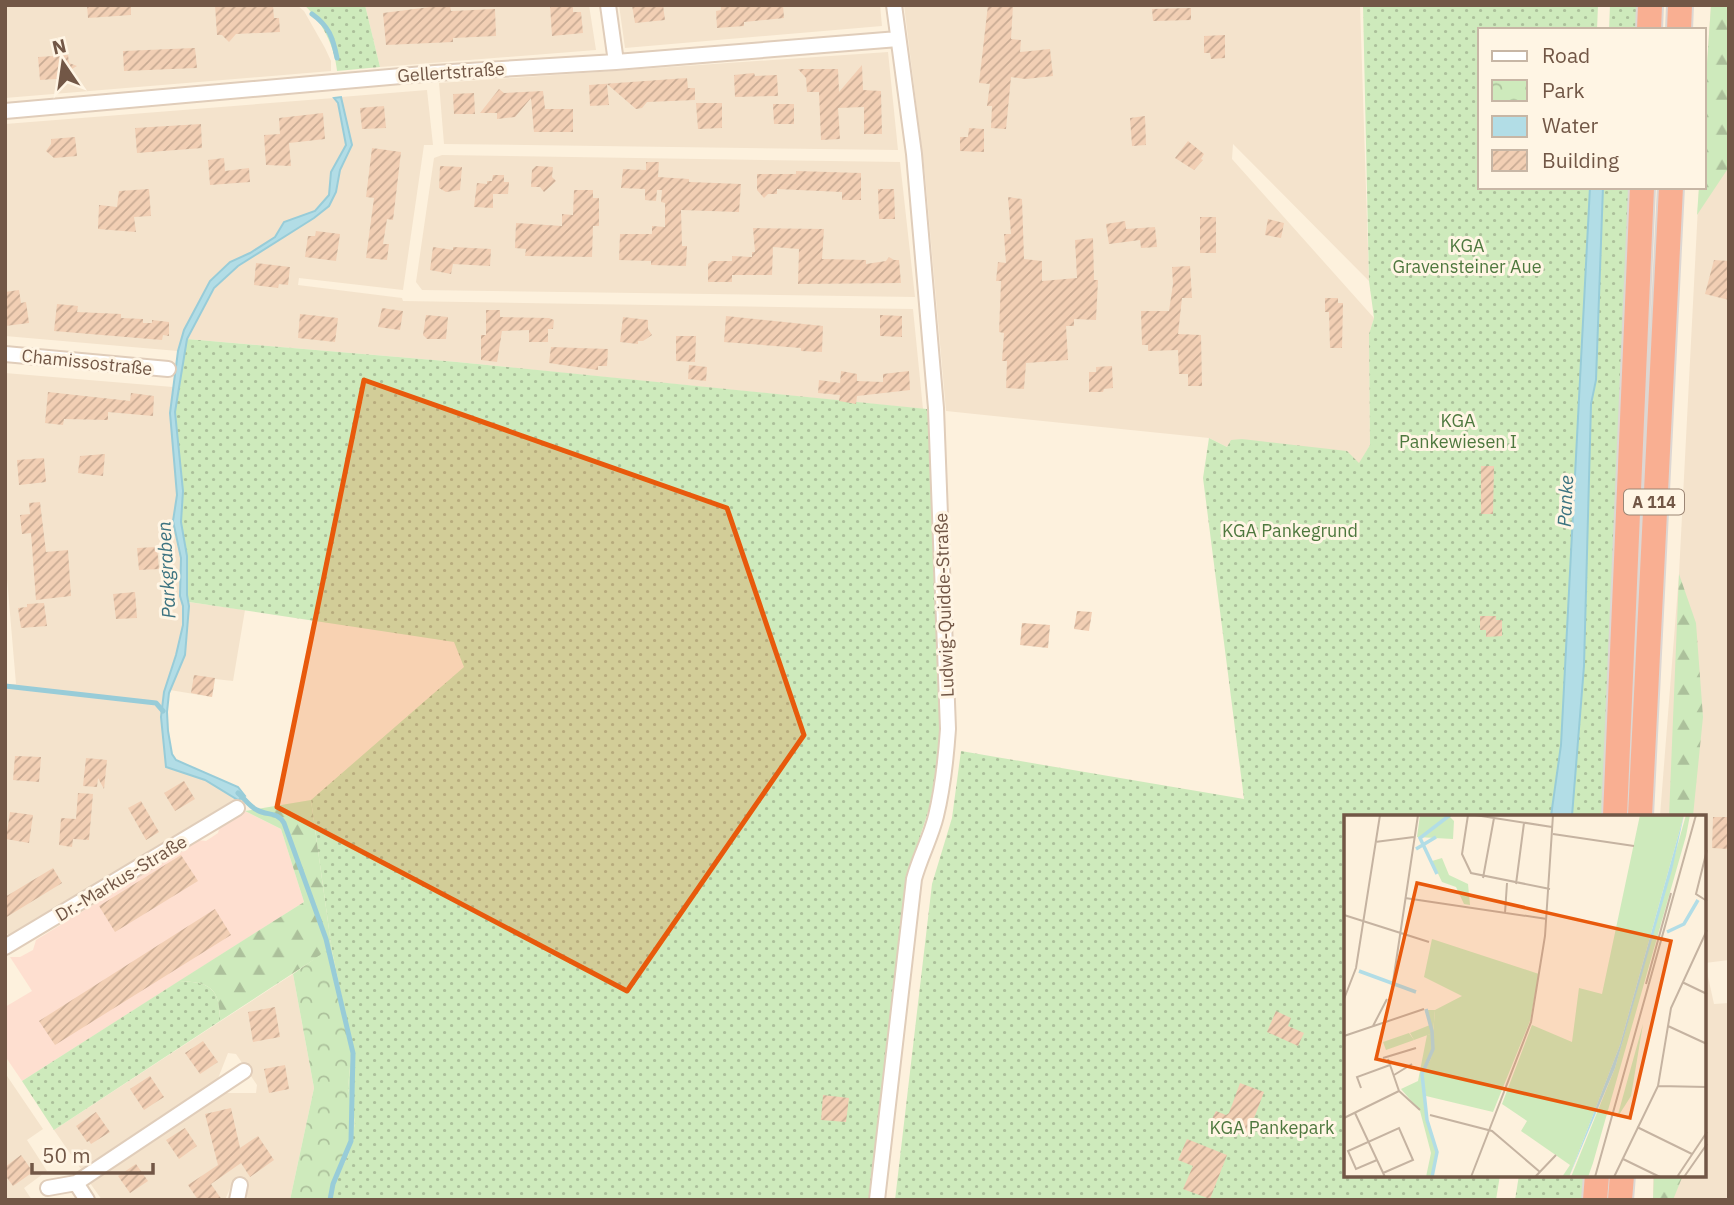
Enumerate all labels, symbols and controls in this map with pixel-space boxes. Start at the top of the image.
north arrow [28,28,98,98]
legend [1478,28,1706,189]
text: N [50,33,69,60]
text: Road [1542,41,1590,69]
street label: Gellertstraße [397,57,506,87]
text: Park [1542,76,1585,104]
text: Water [1542,111,1599,139]
text: Building [1542,146,1619,174]
park label: KGA Gravensteiner Aue [1392,234,1542,278]
street label: Chamissostraße [21,344,154,380]
park label: KGA Pankewiesen I [1399,409,1517,453]
water label: Panke [1552,474,1578,528]
road number: A 114 [1624,489,1684,514]
street label: Ludwig-Quidde-Straße [929,512,959,698]
park label: KGA Pankegrund [1222,519,1358,542]
water label: Parkgraben [151,521,181,619]
inset map [1344,815,1706,1177]
street label: Dr.-Markus-Straße [51,830,191,926]
park label: KGA Pankepark [1209,1116,1335,1139]
scale bar [32,1132,152,1176]
text: 50 m [42,1141,91,1169]

